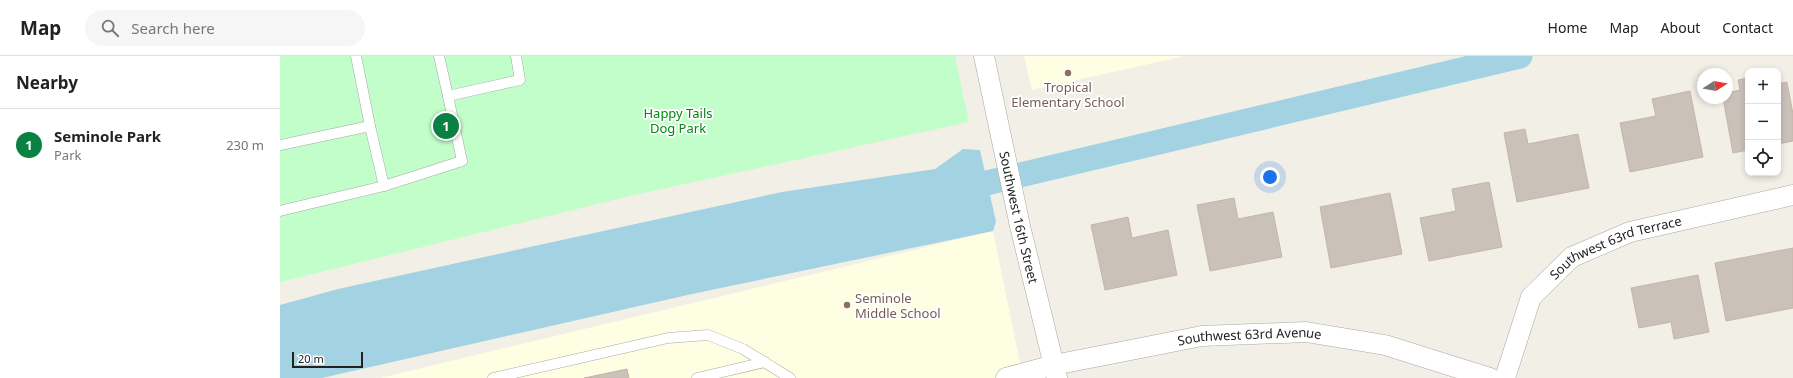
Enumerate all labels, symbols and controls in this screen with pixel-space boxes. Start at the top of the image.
search box [85,10,365,46]
text: Map [20,15,61,41]
icon: search [99,17,121,39]
text: Search here [131,18,215,38]
text: Home [1548,18,1587,37]
text: Map [1609,18,1639,37]
text: About [1661,18,1700,37]
text: Contact [1722,18,1773,37]
marker: Tropical Elementary School [1063,68,1073,78]
north arrow [1697,68,1733,104]
map controls [1745,68,1781,176]
button: + [1745,68,1781,104]
text: Nearby [16,71,78,94]
place label: Tropical Elementary School [1011,78,1125,111]
park label: Happy Tails Dog Park [643,104,713,137]
button: − [1745,104,1781,140]
pin: 1 [433,111,459,141]
text: Seminole Park [54,126,161,146]
text: 1 [25,136,33,154]
text: 230 m [226,136,264,154]
button: locate [1745,140,1781,176]
text: Park [54,146,81,164]
street label: Southwest 16th Street [995,149,1043,286]
your location [1260,167,1280,187]
street label: Southwest 63rd Terrace [1545,212,1683,283]
place label: Seminole Middle School [855,289,941,322]
marker: Seminole Middle School [842,300,852,310]
street label: Southwest 63rd Avenue [1176,323,1323,350]
scale bar [292,350,363,369]
text: 20 m [298,351,324,366]

